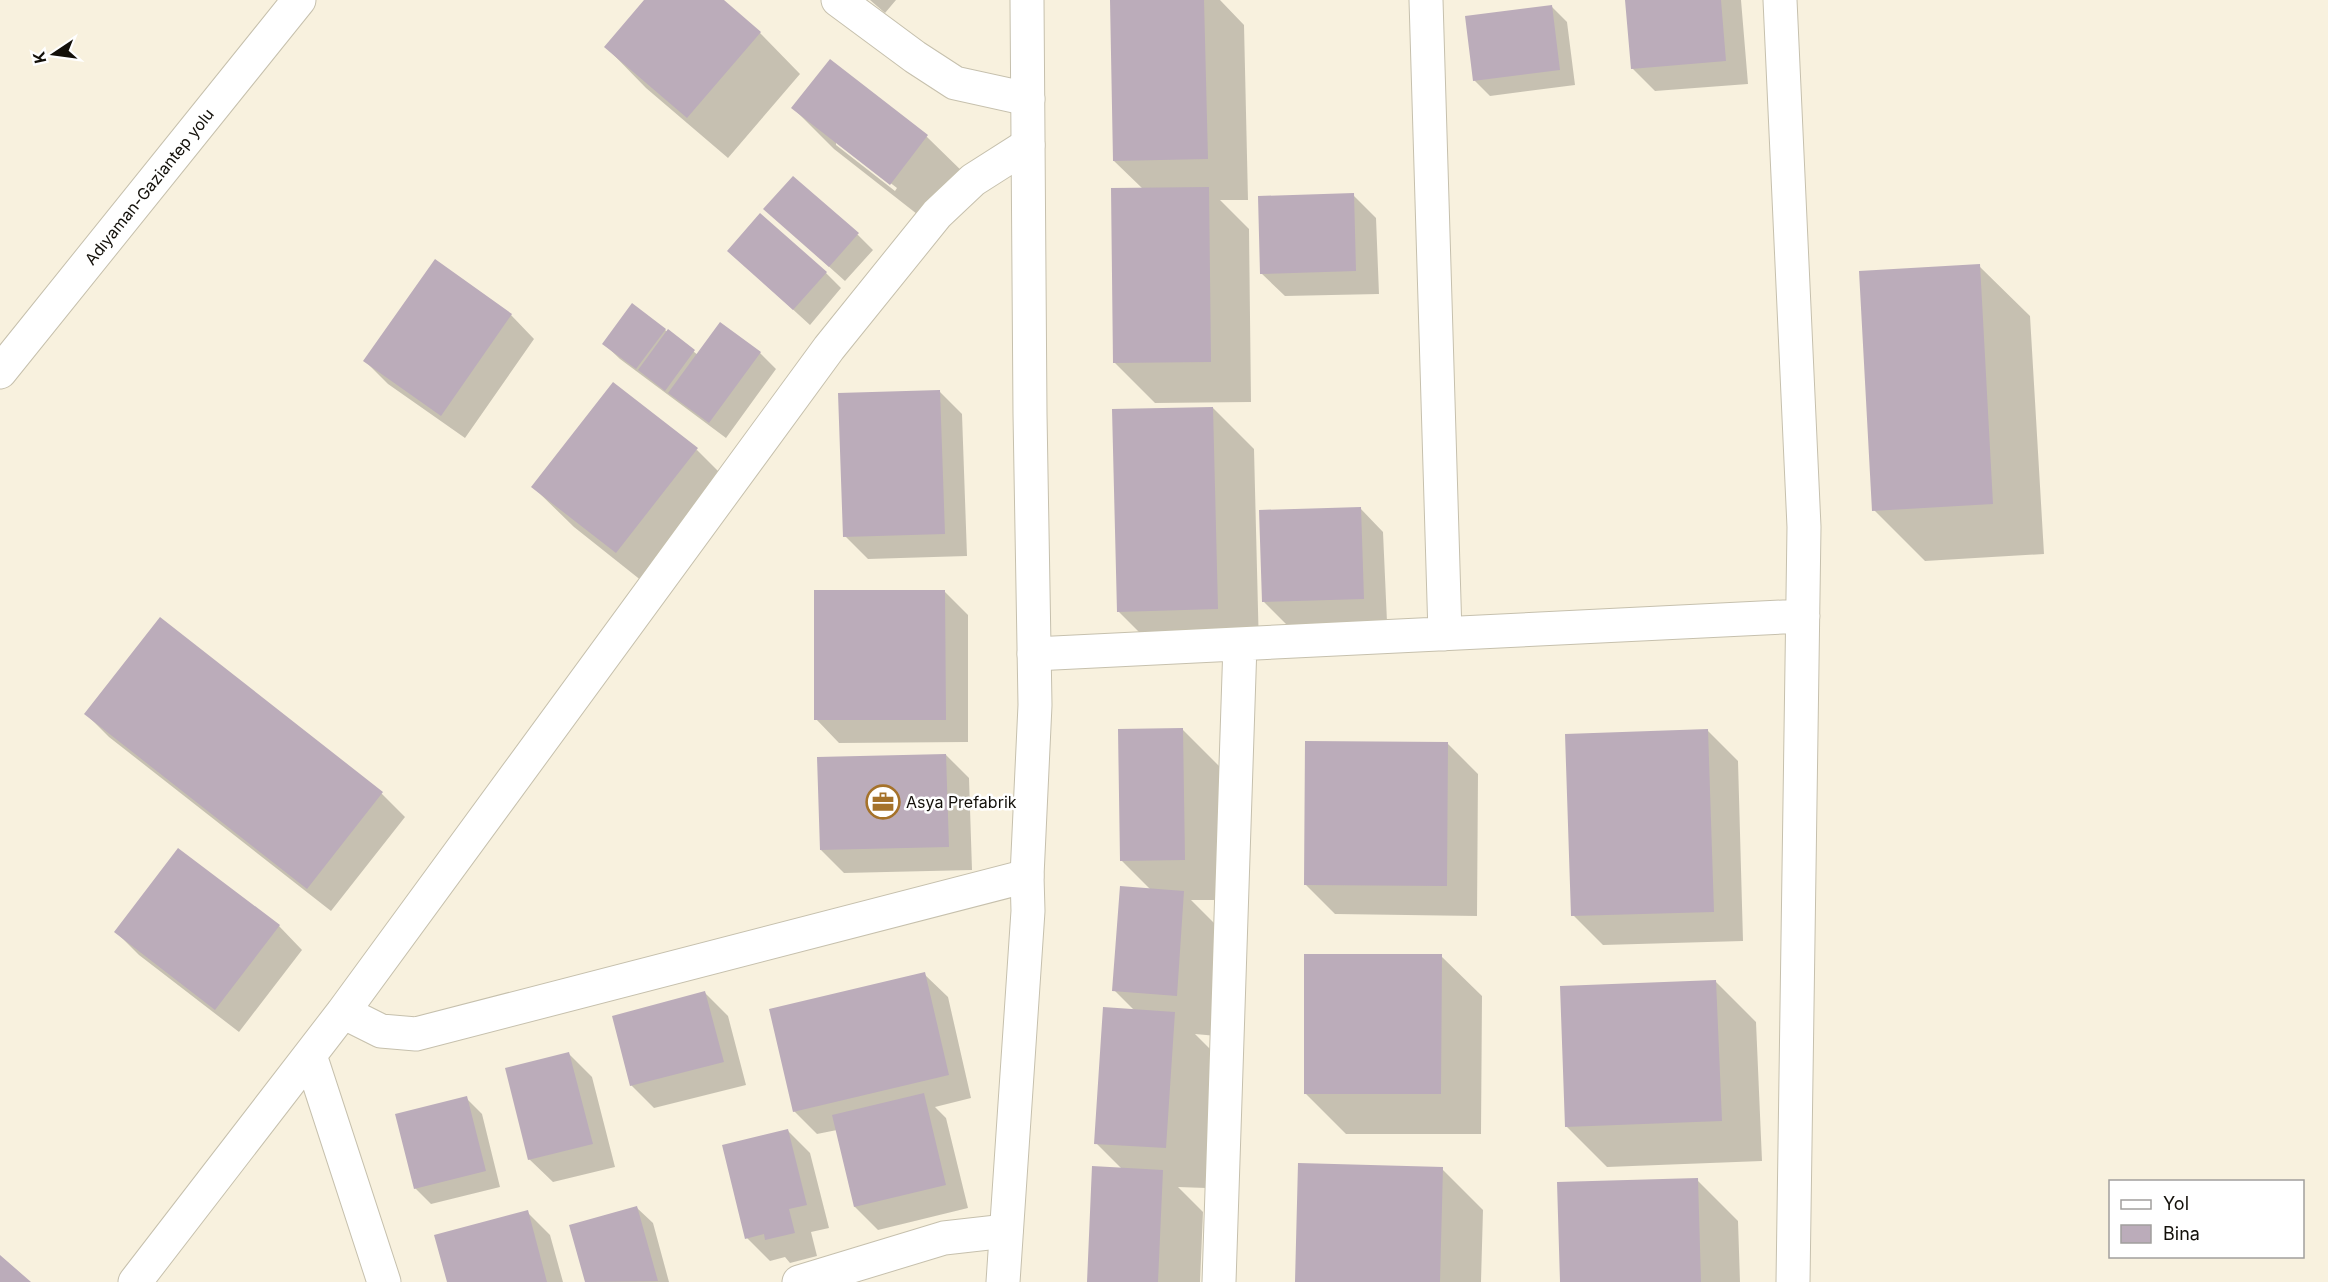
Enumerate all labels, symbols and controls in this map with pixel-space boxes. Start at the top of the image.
north arrow [24,24,84,84]
text: K [28,49,50,65]
street label: Adıyaman-Gaziantep yolu [80,104,218,269]
office icon: Asya Prefabrik [865,784,901,820]
place label: Asya Prefabrik [906,792,1017,812]
legend [2109,1180,2304,1258]
text: Yol [2163,1193,2189,1214]
text: Bina [2163,1223,2200,1244]

